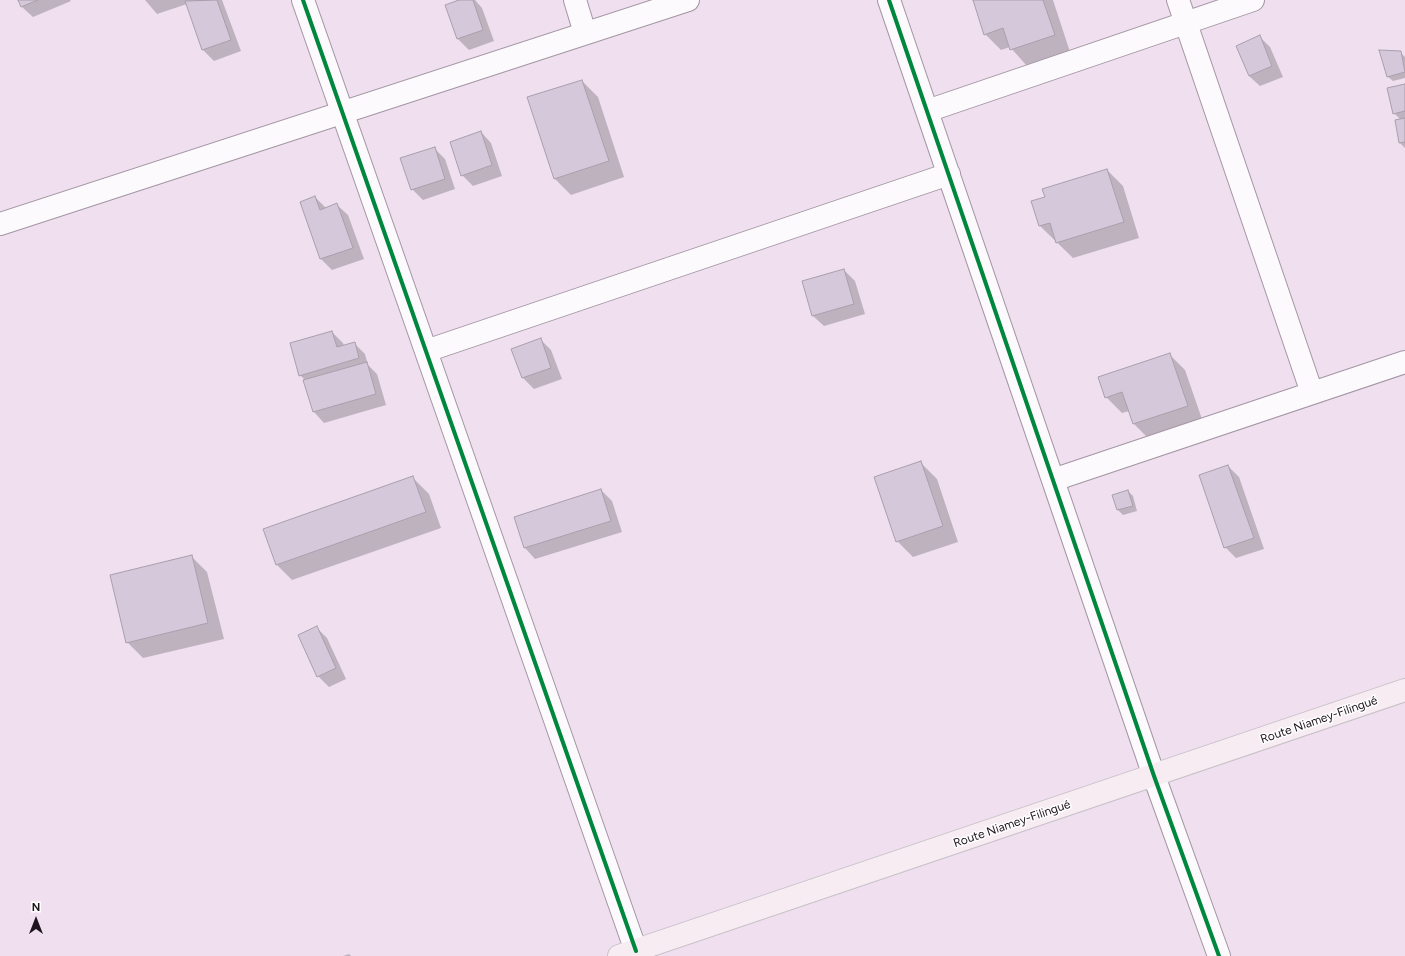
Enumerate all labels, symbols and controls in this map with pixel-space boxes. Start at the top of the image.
street label: Route Niamey-Filingué [1258,693,1380,747]
street label: Route Niamey-Filingué [951,797,1073,851]
north arrow [16,900,56,940]
text: N [32,901,40,914]

